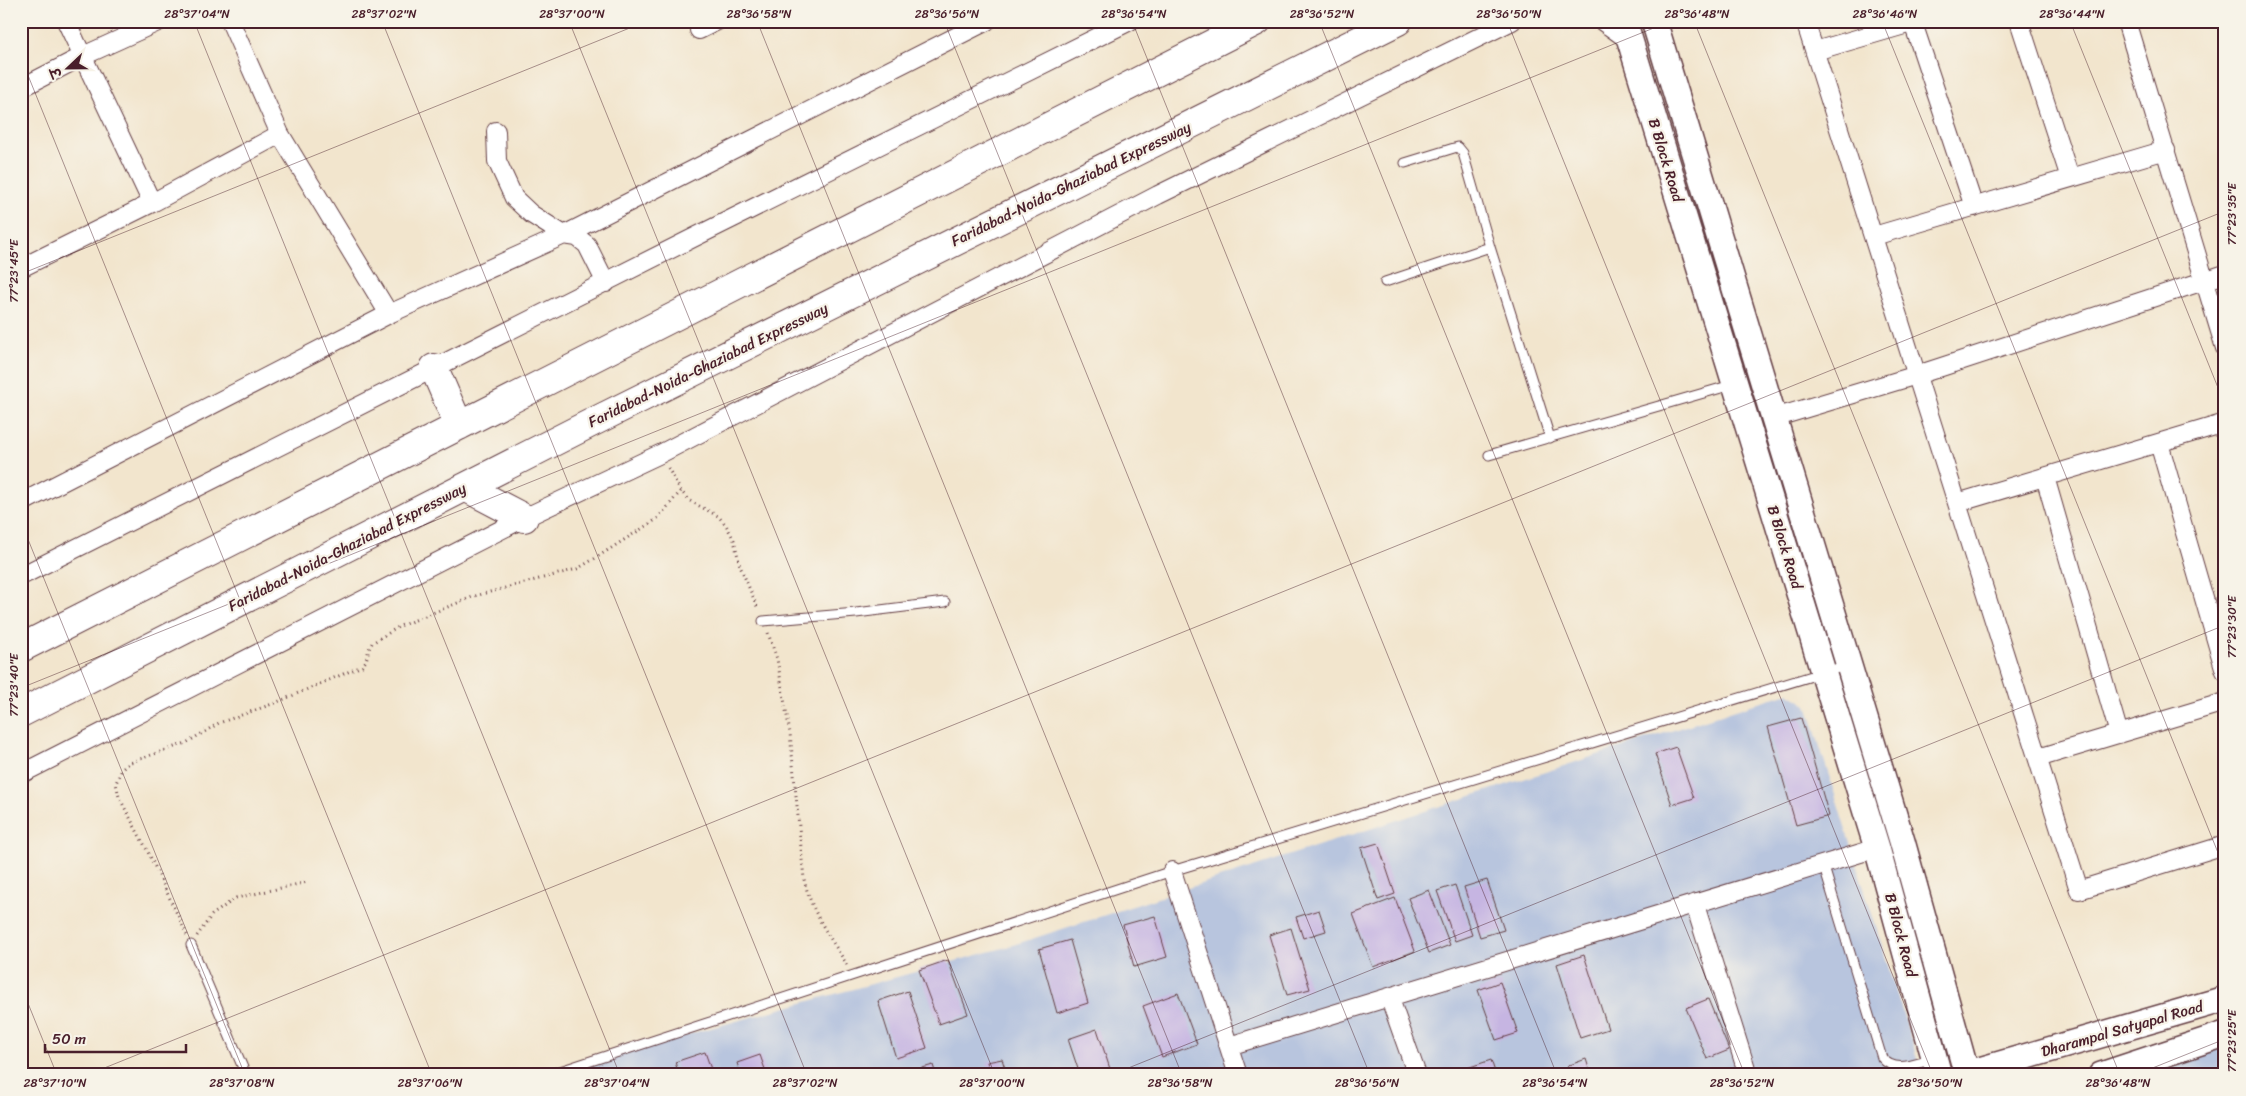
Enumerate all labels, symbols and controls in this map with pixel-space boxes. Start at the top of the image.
text: 28°37'04"N [164,3,230,25]
text: 28°37'02"N [351,3,417,25]
text: 28°37'00"N [539,3,606,25]
text: 28°36'58"N [726,3,792,25]
text: 28°36'56"N [915,3,980,25]
text: 28°36'54"N [1101,3,1167,25]
text: 28°36'52"N [1290,3,1355,25]
text: 28°36'50"N [1476,3,1542,25]
text: 28°36'48"N [1664,3,1730,25]
text: 28°36'46"N [1853,3,1918,25]
text: 28°36'44"N [2039,3,2105,25]
north arrow [42,42,92,92]
text: उ [42,62,70,84]
street label: Faridabad-Noida-Ghaziabad Expressway [946,114,1196,254]
street label: B Block Road [1641,115,1691,206]
text: 77°23'35"E [2221,181,2243,245]
text: 77°23'45"E [3,238,25,303]
street label: Faridabad-Noida-Ghaziabad Expressway [583,295,833,435]
street label: Faridabad-Noida-Ghaziabad Expressway [223,475,471,619]
street label: B Block Road [1760,502,1810,593]
text: 77°23'30"E [2221,594,2243,658]
text: 77°23'40"E [3,652,25,717]
street label: B Block Road [1877,890,1925,981]
street label: Dharampal Satyapal Road [2038,993,2207,1065]
text: 77°23'25"E [2221,1008,2243,1072]
scale bar [45,1021,186,1053]
text: 50 m [52,1026,87,1052]
text: 28°37'10"N [23,1072,87,1094]
text: 28°37'08"N [209,1072,275,1094]
text: 28°37'06"N [398,1072,463,1094]
text: 28°37'04"N [584,1072,650,1094]
text: 28°37'02"N [772,1072,838,1094]
text: 28°37'00"N [959,1072,1026,1094]
text: 28°36'58"N [1147,1072,1213,1094]
text: 28°36'56"N [1335,1072,1400,1094]
text: 28°36'54"N [1522,1072,1588,1094]
text: 28°36'52"N [1710,1072,1775,1094]
text: 28°36'50"N [1897,1072,1963,1094]
text: 28°36'48"N [2085,1072,2151,1094]

